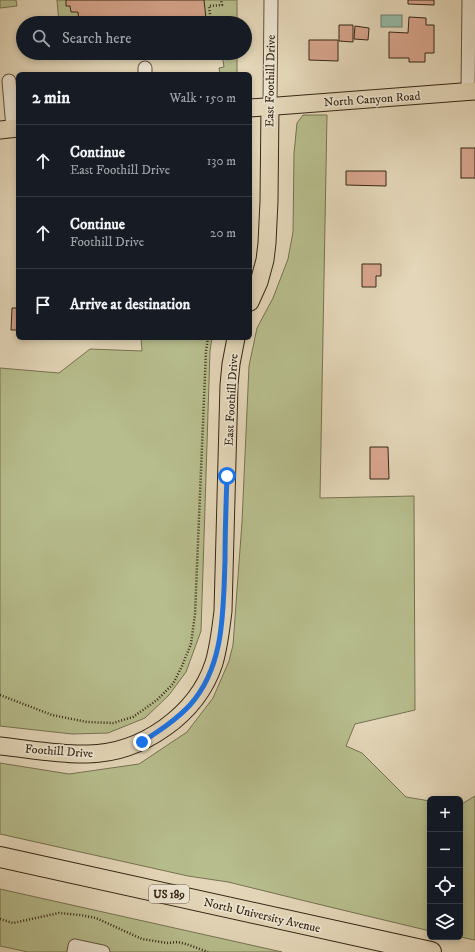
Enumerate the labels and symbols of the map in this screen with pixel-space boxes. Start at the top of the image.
street label: East Foothill Drive [262,35,279,127]
street label: North Canyon Road [323,89,421,110]
street label: East Foothill Drive [222,353,241,447]
route start [218,467,236,485]
route end [133,733,151,751]
street label: Foothill Drive [24,742,94,761]
road number: US 189 [149,885,189,903]
street label: North University Avenue [202,895,322,936]

